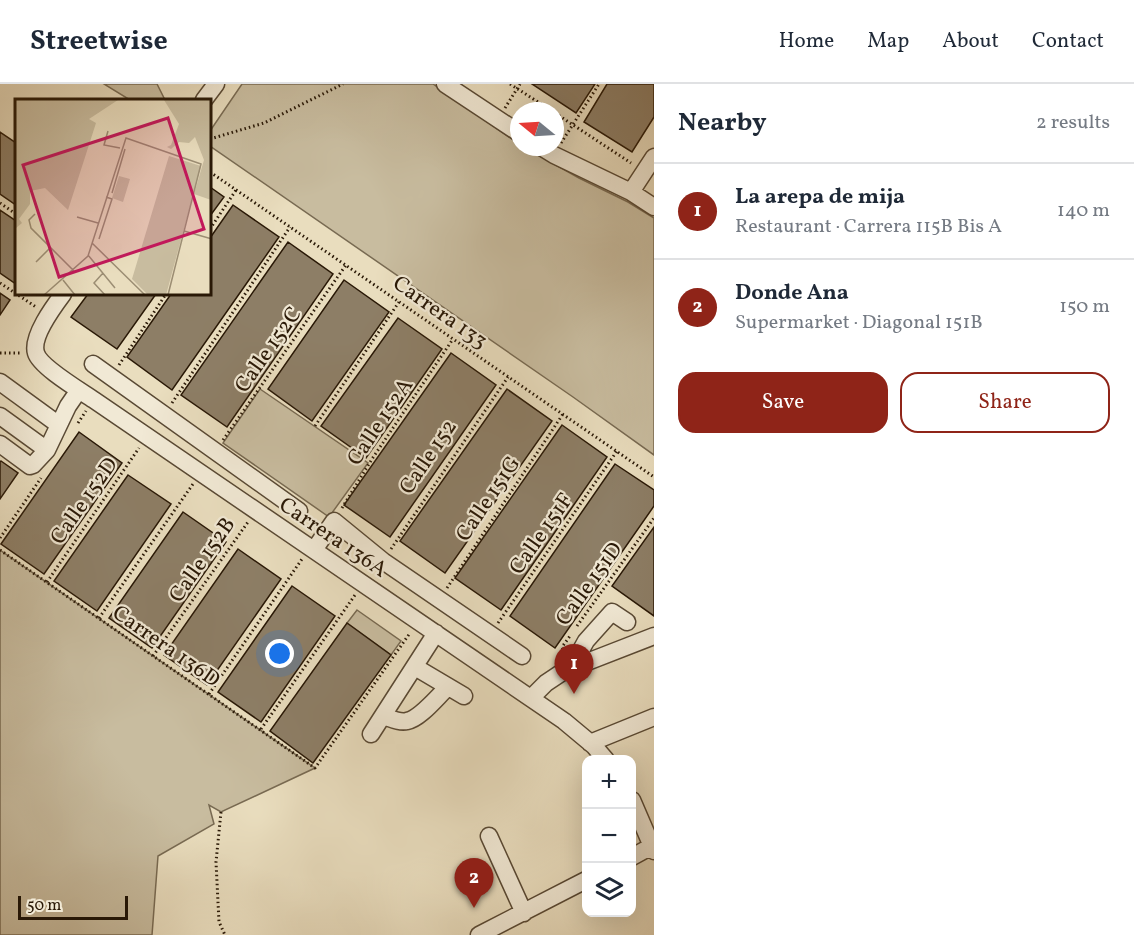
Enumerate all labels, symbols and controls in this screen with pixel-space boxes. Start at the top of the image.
text: Streetwise [30,22,168,61]
text: Home [779,27,834,56]
text: Map [867,27,909,56]
text: About [942,27,999,56]
text: Contact [1032,27,1104,56]
inset map [15,99,212,296]
north arrow [510,102,564,156]
text: Nearby [678,105,767,141]
text: 2 results [1036,109,1110,137]
text: La arepa de mija [735,182,905,213]
text: 1 [693,197,702,225]
text: 140 m [1057,197,1110,225]
text: Restaurant · Carrera 115B Bis A [735,213,1002,241]
street label: Carrera 133 [386,269,493,357]
text: Donde Ana [735,278,849,309]
text: 2 [692,293,703,321]
text: 150 m [1059,293,1110,321]
street label: Calle 152C [228,301,310,400]
text: Supermarket · Diagonal 151B [735,309,983,337]
street label: Calle 152A [340,372,422,472]
button: Save [678,372,888,433]
button: Share [900,372,1110,433]
street label: Calle 152 [393,414,465,501]
street label: Calle 152D [44,451,127,551]
street label: Calle 151G [449,451,529,548]
street label: Calle 151F [503,487,582,582]
street label: Carrera 136A [272,490,393,586]
street label: Calle 152B [162,511,244,609]
street label: Calle 151D [549,536,631,633]
street label: Carrera 136D [105,598,226,696]
your location [265,639,294,668]
pin: 1 [554,644,594,694]
map controls [582,755,636,917]
button: + [582,755,636,809]
button: − [582,809,636,863]
pin: 2 [454,858,494,908]
button: layers [582,863,636,917]
scale bar [18,893,128,920]
text: 50 m [27,895,61,917]

